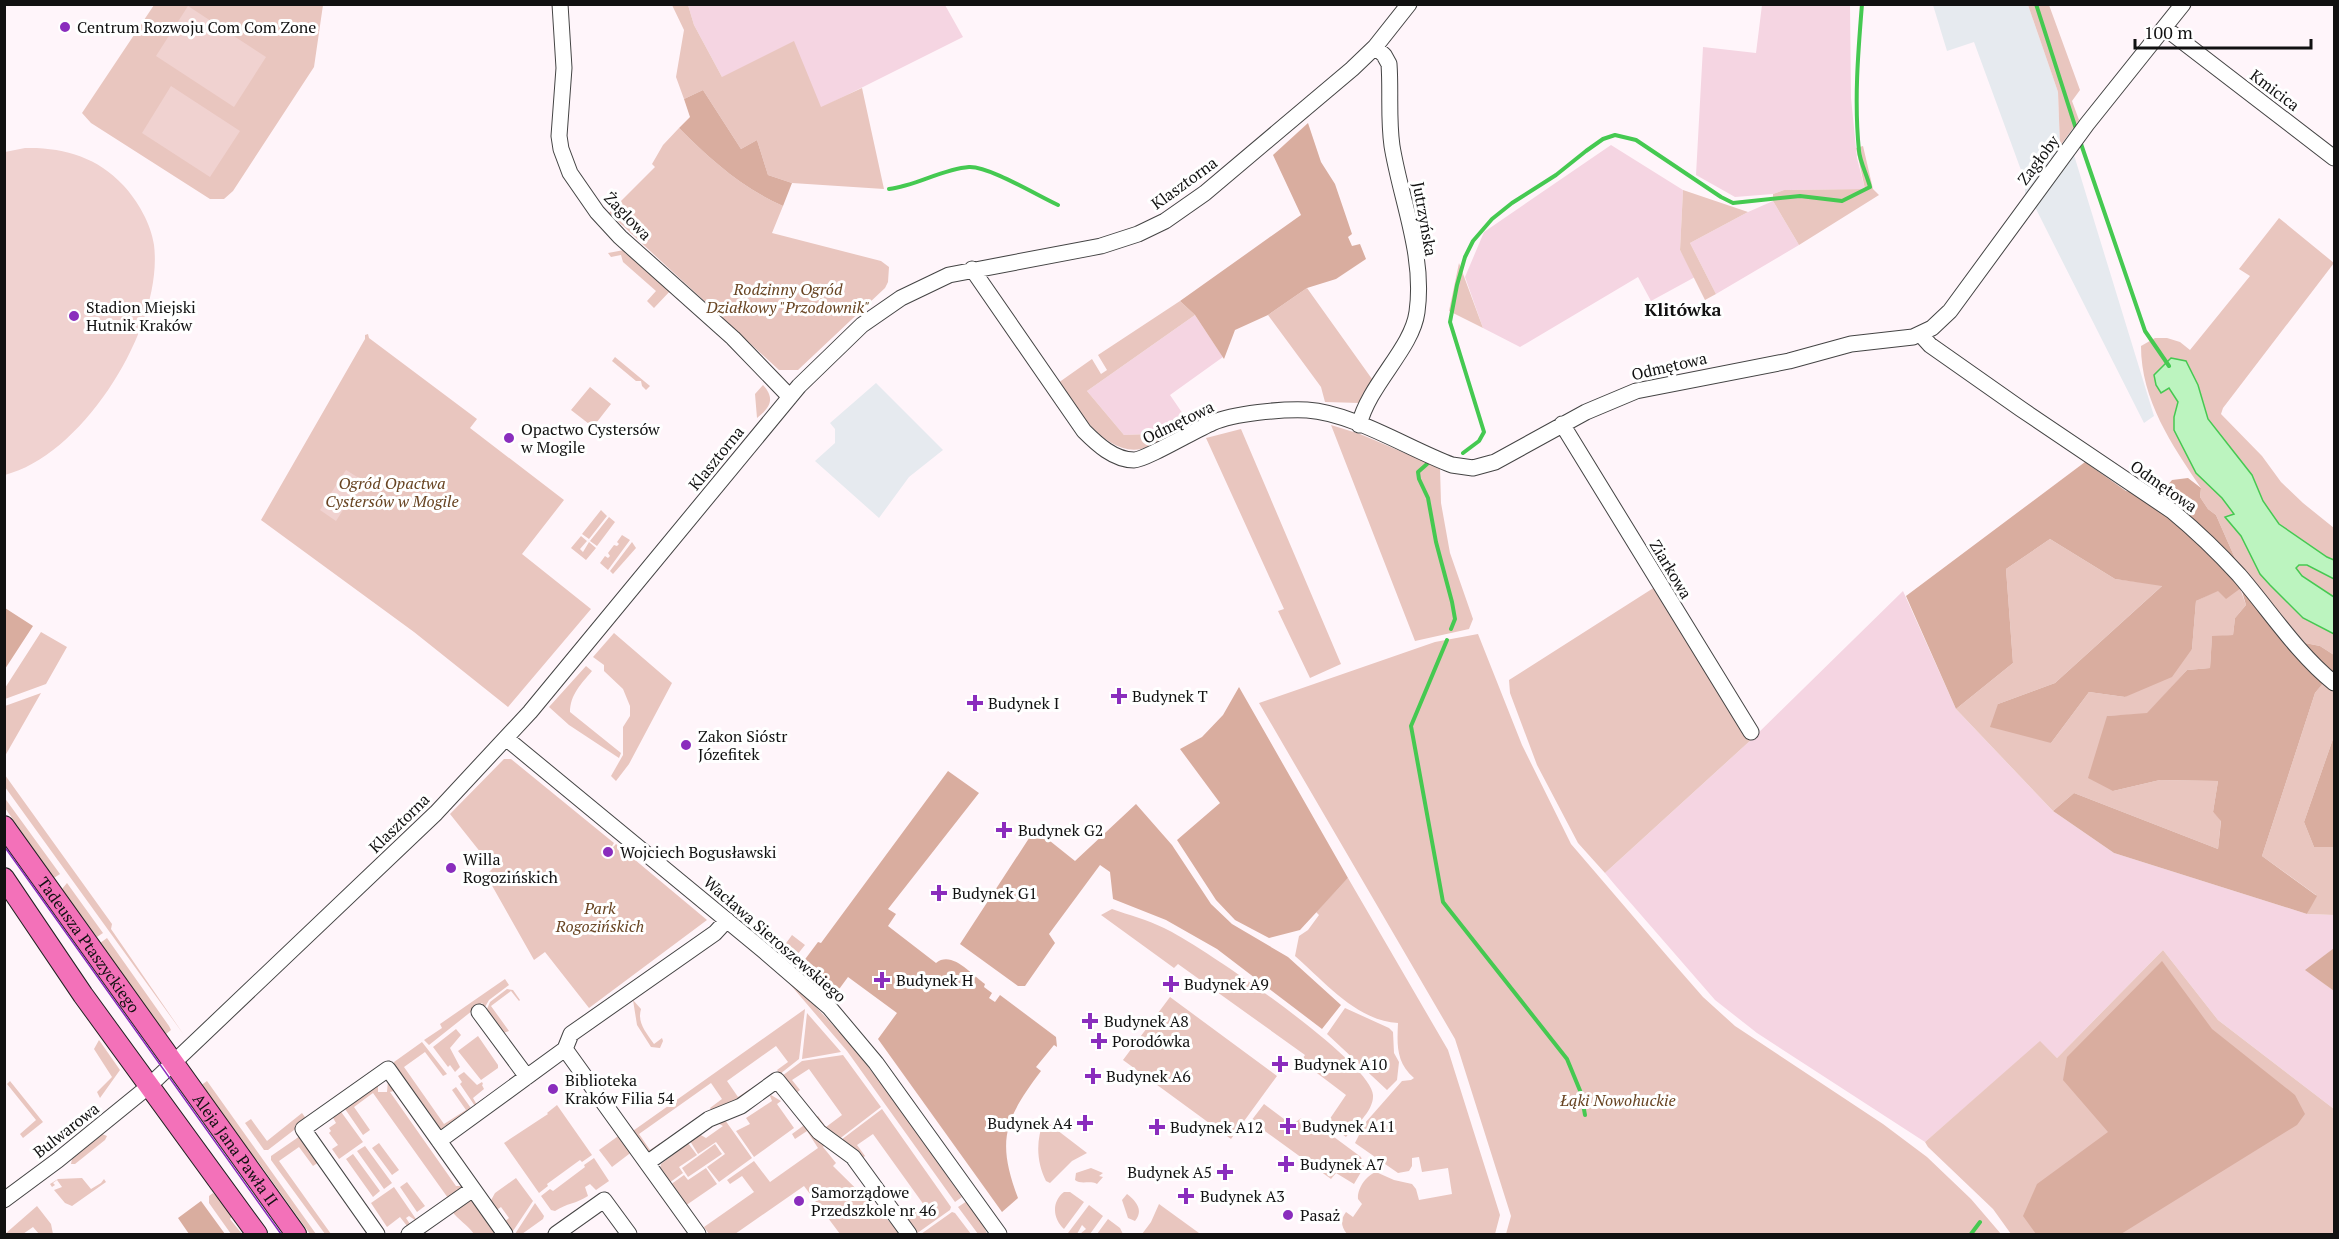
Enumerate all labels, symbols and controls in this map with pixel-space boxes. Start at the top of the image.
scale bar [2135,12,2310,50]
place label: Centrum Rozwoju Com Com Zone [77,16,316,38]
marker: Centrum Rozwoju Com Com Zone [58,20,72,34]
text: 100 m [2144,20,2193,44]
street label: Kmicica [2246,64,2304,116]
street label: Zagłoby [2012,130,2064,189]
street label: Klasztorna [1147,152,1221,214]
street label: Jutrzyńska [1408,180,1442,258]
street label: Żaglowa [599,187,657,245]
park label: Rodzinny Ogród Działkowy "Przodownik" [705,278,870,318]
place label: Stadion Miejski Hutnik Kraków [86,296,196,336]
district label: Klitówka [1644,297,1722,321]
marker: Stadion Miejski Hutnik Kraków [67,309,81,323]
street label: Odmętowa [1629,347,1709,385]
street label: Odmętowa [1139,395,1217,449]
place label: Opactwo Cystersów w Mogile [520,418,660,458]
street label: Klasztorna [683,421,749,495]
marker: Opactwo Cystersów w Mogile [502,431,516,445]
street label: Odmętowa [2126,455,2202,517]
park label: Ogród Opactwa Cystersów w Mogile [325,472,459,512]
street label: Ziarkowa [1645,535,1697,603]
place label: Budynek T [1132,685,1208,707]
marker: Budynek T [1110,687,1128,705]
place label: Budynek I [988,692,1059,714]
marker: Budynek I [966,694,984,712]
place label: Zakon Sióstr Józefitek [698,725,788,765]
marker: Zakon Sióstr Józefitek [679,738,693,752]
street label: Klasztorna [364,789,434,857]
place label: Budynek G2 [1018,819,1103,841]
marker: Budynek G2 [995,821,1013,839]
place label: Wojciech Bogusławski [620,841,777,863]
marker: Wojciech Bogusławski [601,845,615,859]
place label: Willa Rogozińskich [463,848,558,888]
marker: Willa Rogozińskich [444,861,458,875]
street label: Wacława Sieroszewskiego [699,871,851,1007]
street label: Tadeusza Ptaszyckiego [33,872,145,1017]
place label: Budynek G1 [952,882,1037,904]
marker: Budynek G1 [930,884,948,902]
park label: Park Rogozińskich [555,897,644,937]
place label: Budynek H [896,969,974,991]
marker: Budynek H [873,971,891,989]
place label: Budynek A9 [1184,973,1269,995]
marker: Budynek A9 [1162,975,1180,993]
place label: Budynek A8 [1104,1010,1189,1032]
marker: Budynek A8 [1081,1012,1099,1030]
place label: Porodówka [1112,1030,1190,1052]
marker: Porodówka [1090,1032,1108,1050]
place label: Budynek A10 [1294,1053,1387,1075]
marker: Budynek A10 [1271,1055,1289,1073]
place label: Budynek A6 [1106,1065,1191,1087]
marker: Budynek A6 [1084,1067,1102,1085]
place label: Biblioteka Kraków Filia 54 [565,1069,674,1109]
marker: Biblioteka Kraków Filia 54 [546,1082,560,1096]
street label: Aleja Jana Pawła II [188,1089,283,1210]
park label: Łąki Nowohuckie [1559,1089,1676,1111]
street label: Bulwarowa [28,1097,104,1163]
place label: Budynek A4 [987,1112,1072,1134]
marker: Budynek A4 [1076,1114,1094,1132]
place label: Budynek A11 [1302,1115,1395,1137]
place label: Budynek A12 [1170,1116,1263,1138]
marker: Budynek A11 [1279,1117,1297,1135]
marker: Budynek A12 [1148,1118,1166,1136]
place label: Budynek A7 [1300,1153,1385,1175]
marker: Budynek A7 [1277,1155,1295,1173]
place label: Budynek A5 [1127,1161,1212,1183]
marker: Budynek A5 [1216,1163,1234,1181]
place label: Samorządowe Przedszkole nr 46 [811,1181,937,1221]
place label: Budynek A3 [1200,1185,1285,1207]
marker: Budynek A3 [1177,1187,1195,1205]
marker: Samorządowe Przedszkole nr 46 [792,1194,806,1208]
place label: Pasaż [1300,1204,1340,1226]
marker: Pasaż [1281,1208,1295,1222]

